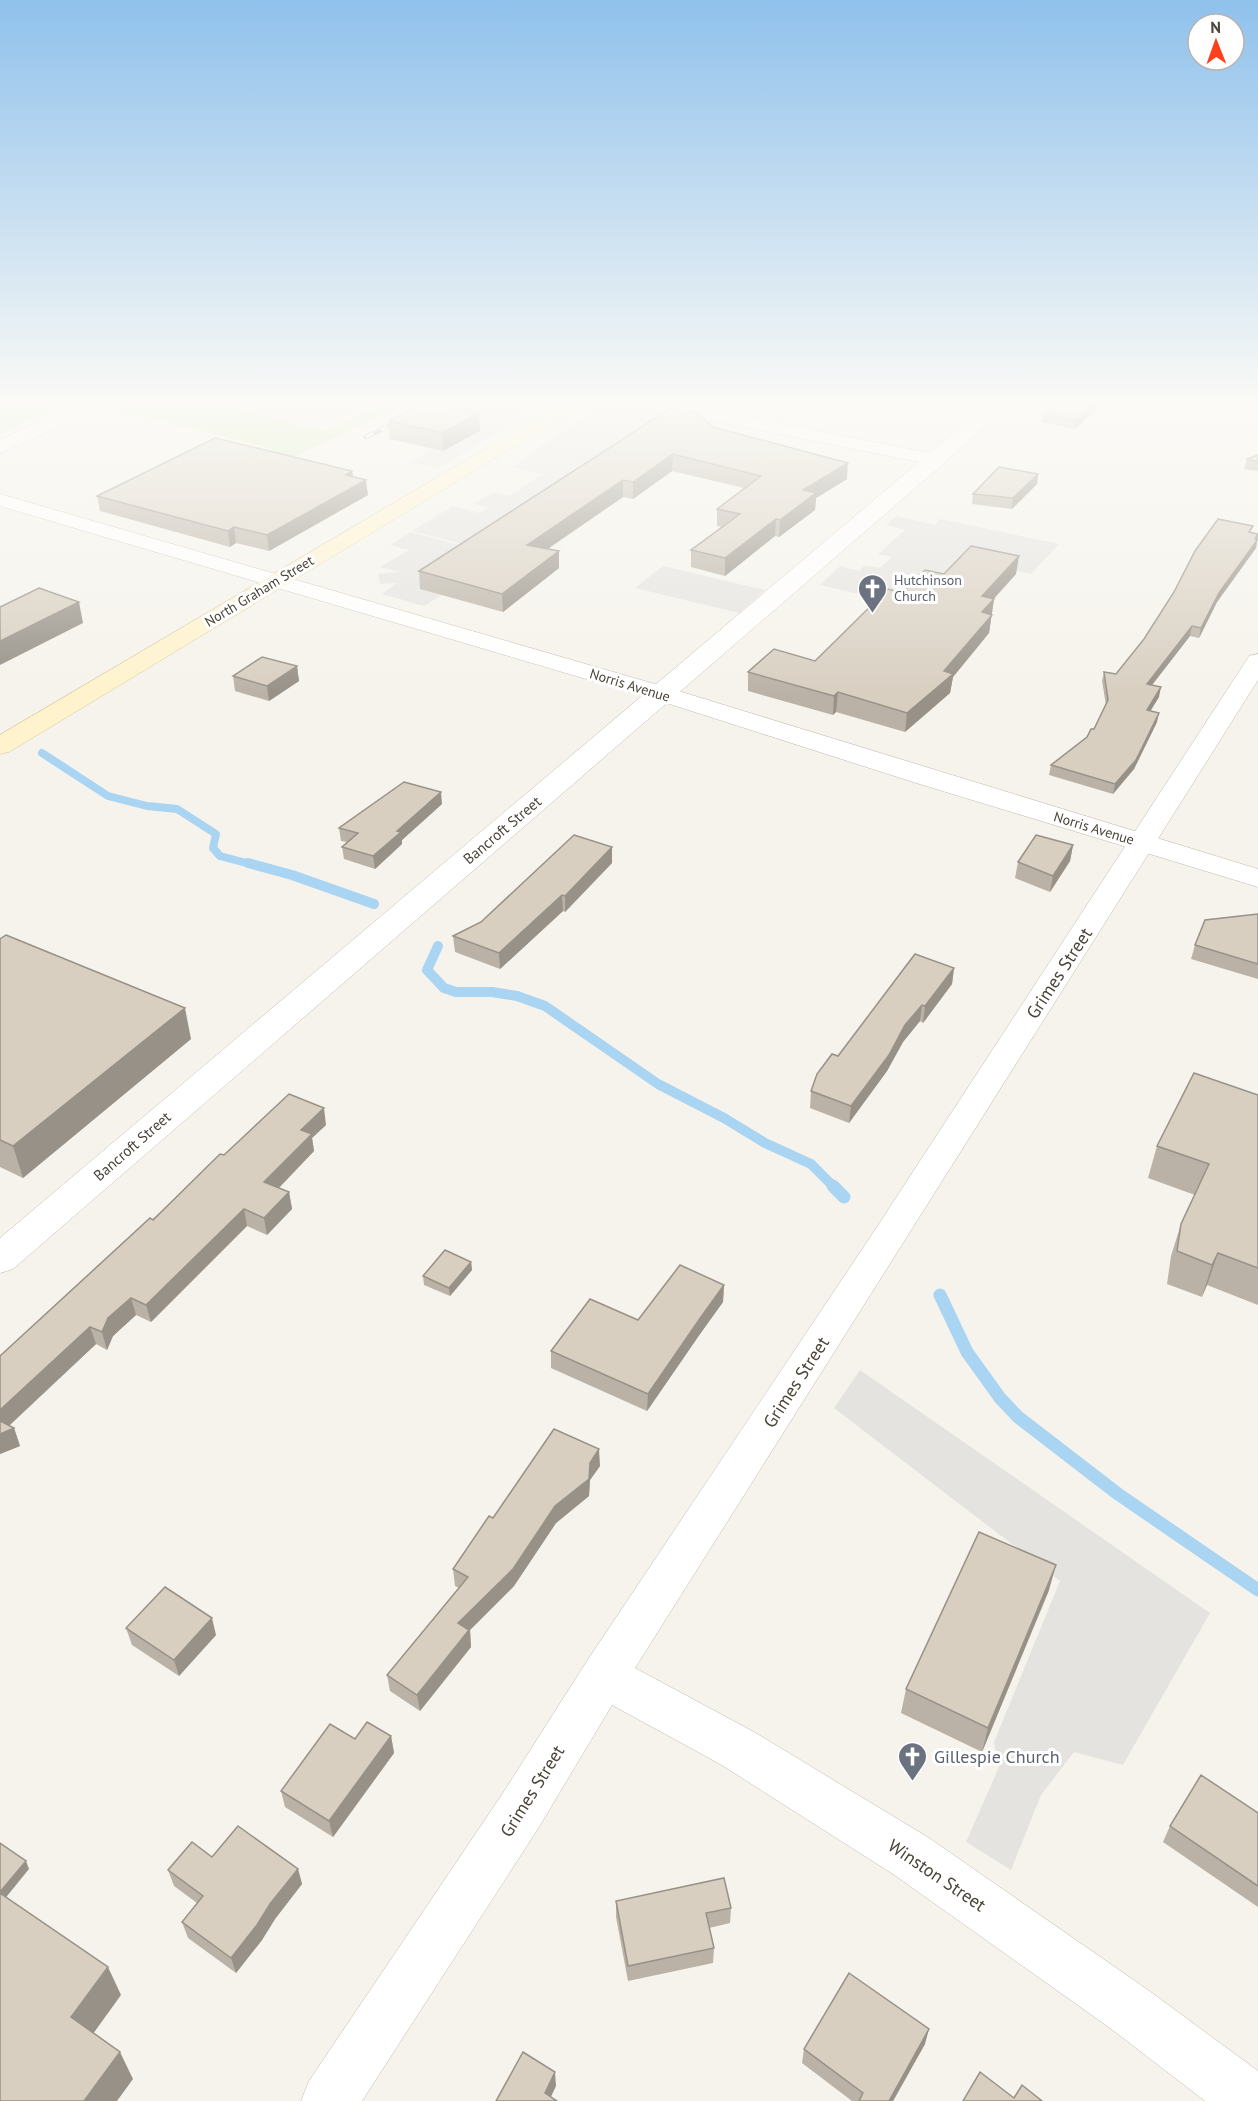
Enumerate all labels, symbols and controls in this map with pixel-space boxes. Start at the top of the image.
north arrow [1186,12,1246,72]
text: N [1210,17,1221,37]
street label: North Graham Street [201,551,317,631]
place label: Hutchinson Church [894,571,962,605]
church icon: Hutchinson Church [857,572,889,614]
street label: Norris Avenue [588,664,672,706]
street label: Bancroft Street [459,792,545,868]
street label: Norris Avenue [1052,807,1136,849]
street label: Grimes Street [1021,923,1097,1023]
street label: Bancroft Street [90,1107,174,1185]
street label: Grimes Street [758,1332,834,1432]
church icon: Gillespie Church [897,1740,929,1782]
street label: Grimes Street [495,1741,569,1841]
place label: Gillespie Church [934,1745,1060,1768]
street label: Winston Street [884,1834,990,1916]

